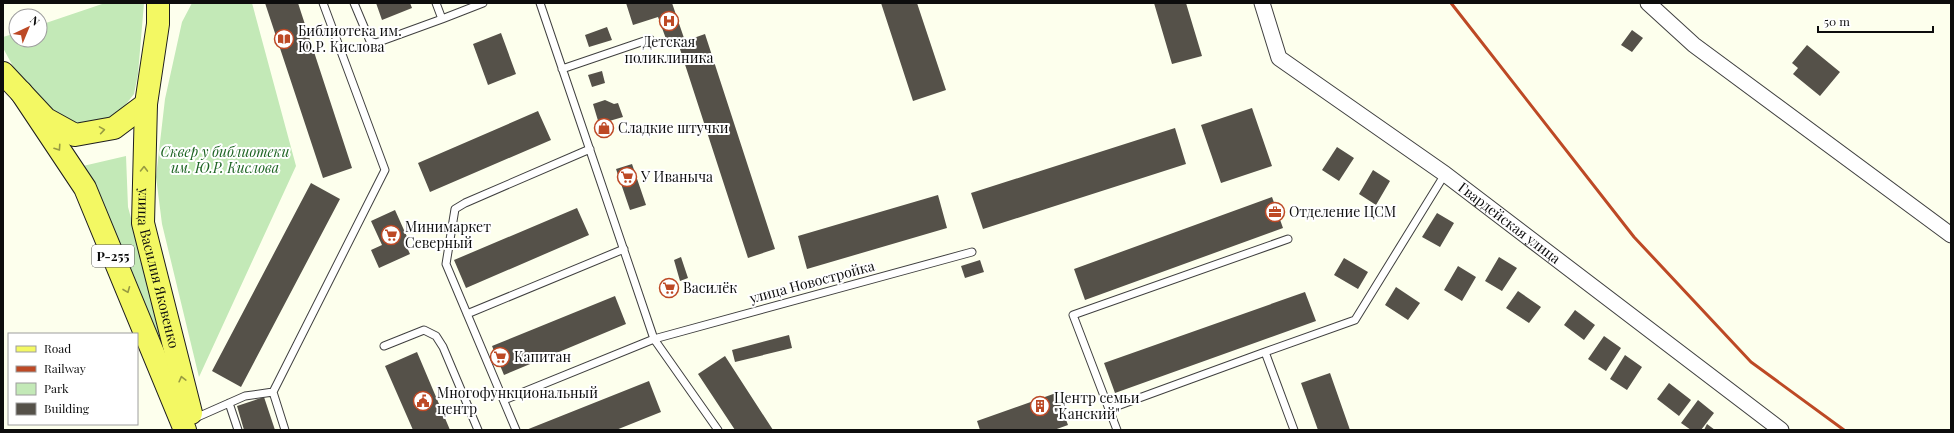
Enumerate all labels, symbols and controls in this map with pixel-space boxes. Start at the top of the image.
north arrow [8,8,48,48]
scale bar [1818,8,1933,34]
hospital icon: Детская поликлиника [658,10,680,32]
text: N [27,12,43,29]
text: 50 m [1824,13,1850,29]
place label: Библиотека им. Ю.Р. Кислова [298,21,402,56]
library icon: Библиотека им. Ю.Р. Кислова [273,28,295,50]
place label: Детская поликлиника [625,32,713,67]
shop icon: Сладкие штучки [593,117,615,139]
place label: Сладкие штучки [618,118,729,137]
one-way arrow [99,126,105,135]
park label: Сквер у библиотеки им. Ю.Р. Кислова [161,142,289,177]
one-way arrow [54,144,61,151]
one-way arrow [140,166,149,172]
supermarket icon: У Иваныча [616,166,638,188]
place label: У Иваныча [640,167,713,186]
street label: Гвардейская улица [1455,178,1565,268]
street label: улица Василия Яковенко [134,187,184,350]
office icon: Отделение ЦСМ [1264,201,1286,223]
place label: Отделение ЦСМ [1289,202,1396,221]
place label: Минимаркет Северный [405,217,491,252]
supermarket icon: Минимаркет Северный [380,224,402,246]
road number: Р-255 [92,245,134,267]
street label: улица Новостройка [746,256,877,308]
supermarket icon: Василёк [658,277,680,299]
place label: Василёк [683,278,737,297]
one-way arrow [123,286,131,293]
legend [8,333,138,425]
text: Road [44,340,71,356]
supermarket icon: Капитан [489,346,511,368]
place label: Капитан [514,347,572,366]
text: Railway [44,360,86,376]
one-way arrow [178,375,187,382]
text: Park [44,380,69,396]
place label: Многофункциональный центр [437,383,598,418]
place label: Центр семьи "Канский" [1054,388,1140,423]
public building icon: Многофункциональный центр [412,390,434,412]
building icon: Центр семьи "Канский" [1029,395,1051,417]
text: Building [44,400,90,416]

